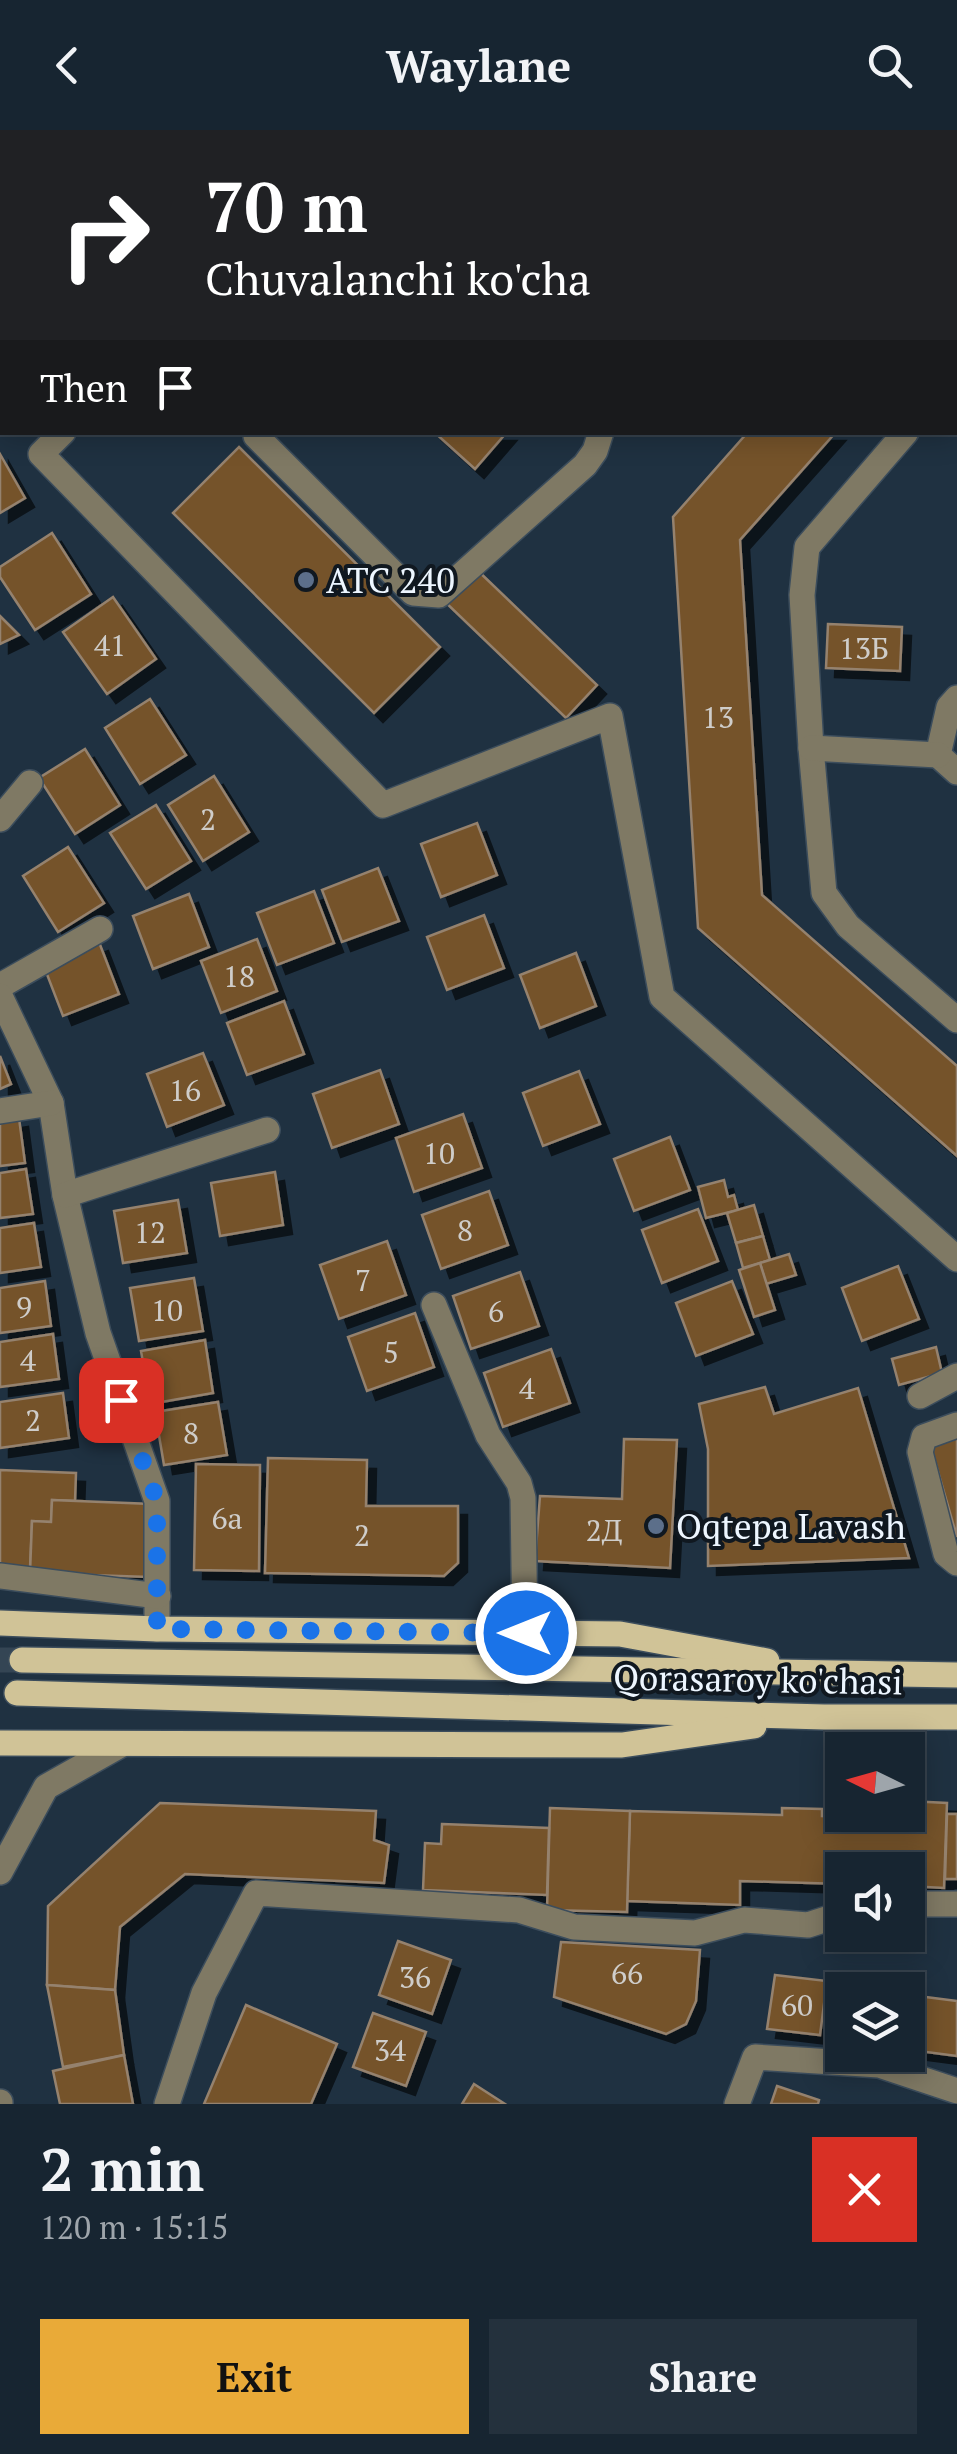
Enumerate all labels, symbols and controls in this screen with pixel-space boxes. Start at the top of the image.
text: Waylane [386,35,571,95]
icon: back [40,38,95,93]
icon: search [862,38,917,93]
text: 70 m [205,159,368,252]
icon: right [40,170,170,300]
text: Chuvalanchi ko'cha [205,248,591,308]
icon: arrive [148,360,203,415]
text: Then [40,363,128,413]
place label: АТС 240 [326,557,455,603]
marker: АТС 240 [295,569,317,591]
house number: 41 [94,625,126,665]
house number: 13Б [839,628,889,668]
house number: 13 [702,697,734,737]
house number: 2 [200,799,216,839]
house number: 18 [223,956,255,996]
house number: 16 [169,1070,201,1110]
house number: 10 [423,1133,455,1173]
house number: 8 [457,1210,473,1250]
house number: 12 [134,1212,166,1252]
house number: 7 [355,1260,371,1300]
house number: 9 [16,1287,32,1327]
house number: 10 [151,1290,183,1330]
house number: 6 [488,1291,504,1331]
house number: 5 [383,1332,399,1372]
house number: 4 [20,1340,36,1380]
pin [79,1358,164,1443]
house number: 4 [519,1368,535,1408]
icon: arrive [94,1373,149,1428]
house number: 2 [25,1400,41,1440]
house number: 8 [183,1413,199,1453]
house number: 6a [211,1498,243,1538]
place label: Oqtepa Lavash [676,1503,906,1549]
house number: 2Д [586,1510,623,1550]
house number: 2 [354,1515,370,1555]
marker: Oqtepa Lavash [645,1515,667,1537]
position arrow [474,1581,578,1685]
street label: Qorasaroy ko'chasi [613,1653,903,1705]
north arrow [825,1732,925,1832]
map controls [825,1732,925,2072]
button: sound [825,1852,925,1952]
house number: 66 [611,1953,643,1993]
house number: 36 [399,1957,431,1997]
button: layers [825,1972,925,2072]
house number: 60 [781,1985,813,2025]
house number: 34 [374,2030,406,2070]
text: 2 min [40,2129,204,2208]
button: close [812,2137,917,2242]
text: 120 m · 15:15 [40,2206,228,2248]
button: Exit [40,2319,469,2434]
button: Share [489,2319,917,2434]

